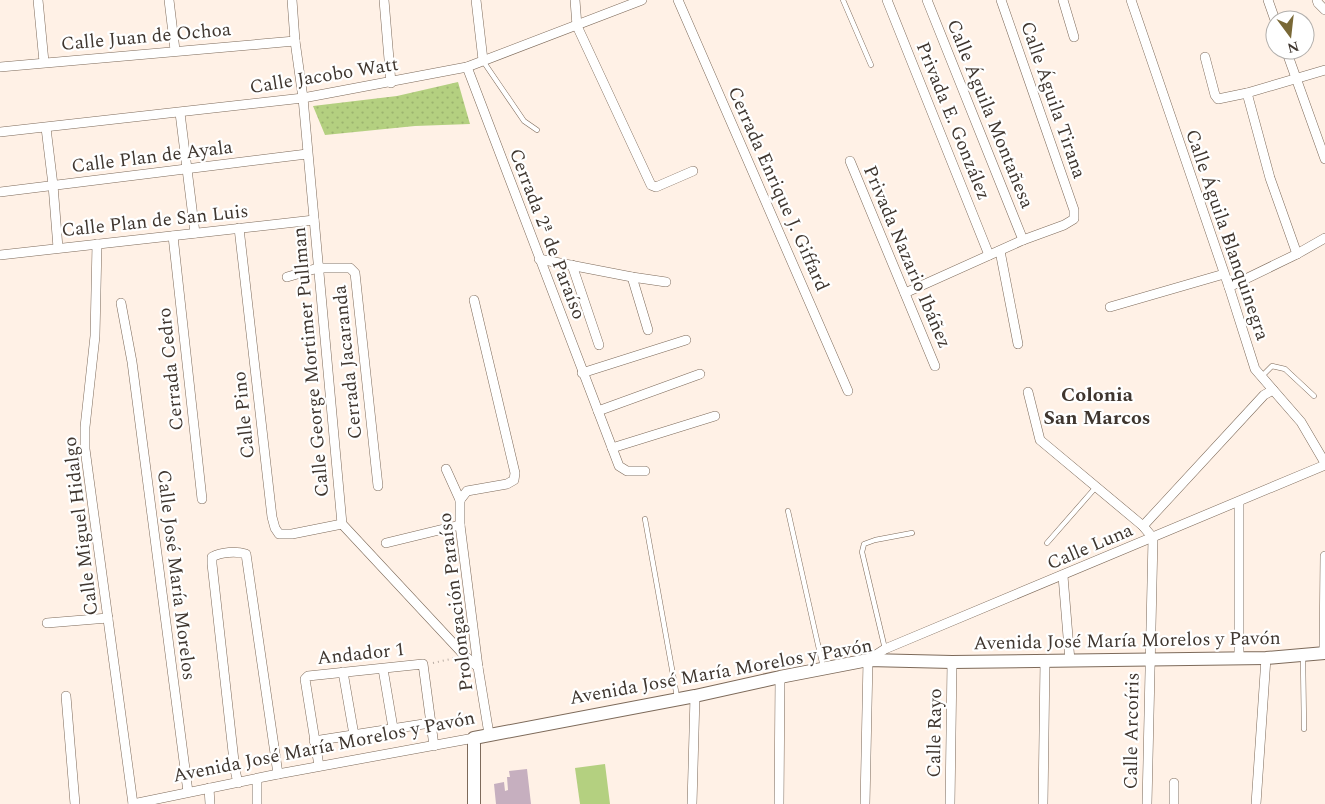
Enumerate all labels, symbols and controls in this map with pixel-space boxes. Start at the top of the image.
north arrow [1265,10,1315,60]
street label: Calle Juan de Ochoa [60,15,233,59]
street label: Calle Águila Montañesa [939,15,1042,214]
street label: Calle Águila Tirana [1012,17,1094,183]
text: N [1285,35,1301,59]
street label: Privada E. González [908,37,998,205]
street label: Calle Jacobo Watt [248,50,401,102]
street label: Cerrada Enrique J. Giffard [720,82,836,296]
street label: Calle Águila Blanquinegra [1177,126,1277,345]
street label: Calle Plan de Ayala [70,133,235,181]
street label: Cerrada 2ª de Paraíso [501,144,593,324]
street label: Privada Nazario Ibáñez [855,161,959,353]
street label: Calle Plan de San Luis [60,197,250,245]
street label: Calle George Mortimer Pullman [285,226,337,498]
street label: Cerrada Jacaranda [325,283,371,440]
street label: Cerrada Cedro [150,306,192,432]
street label: Calle Pino [225,370,263,460]
district label: Colonia San Marcos [1043,380,1151,433]
street label: Calle Miguel Hidalgo [56,435,106,617]
street label: Calle José María Morelos [149,468,203,682]
street label: Prolongación Paraíso [431,511,481,693]
street label: Calle Luna [1042,516,1138,578]
street label: Avenida José María Morelos y Pavón [973,624,1281,658]
street label: Avenida José María Morelos y Pavón [567,631,875,713]
street label: Andador 1 [316,635,406,673]
street label: Calle Arcoíris [1116,672,1148,790]
street label: Calle Rayo [920,688,950,778]
street label: Avenida José María Morelos y Pavón [170,703,478,791]

